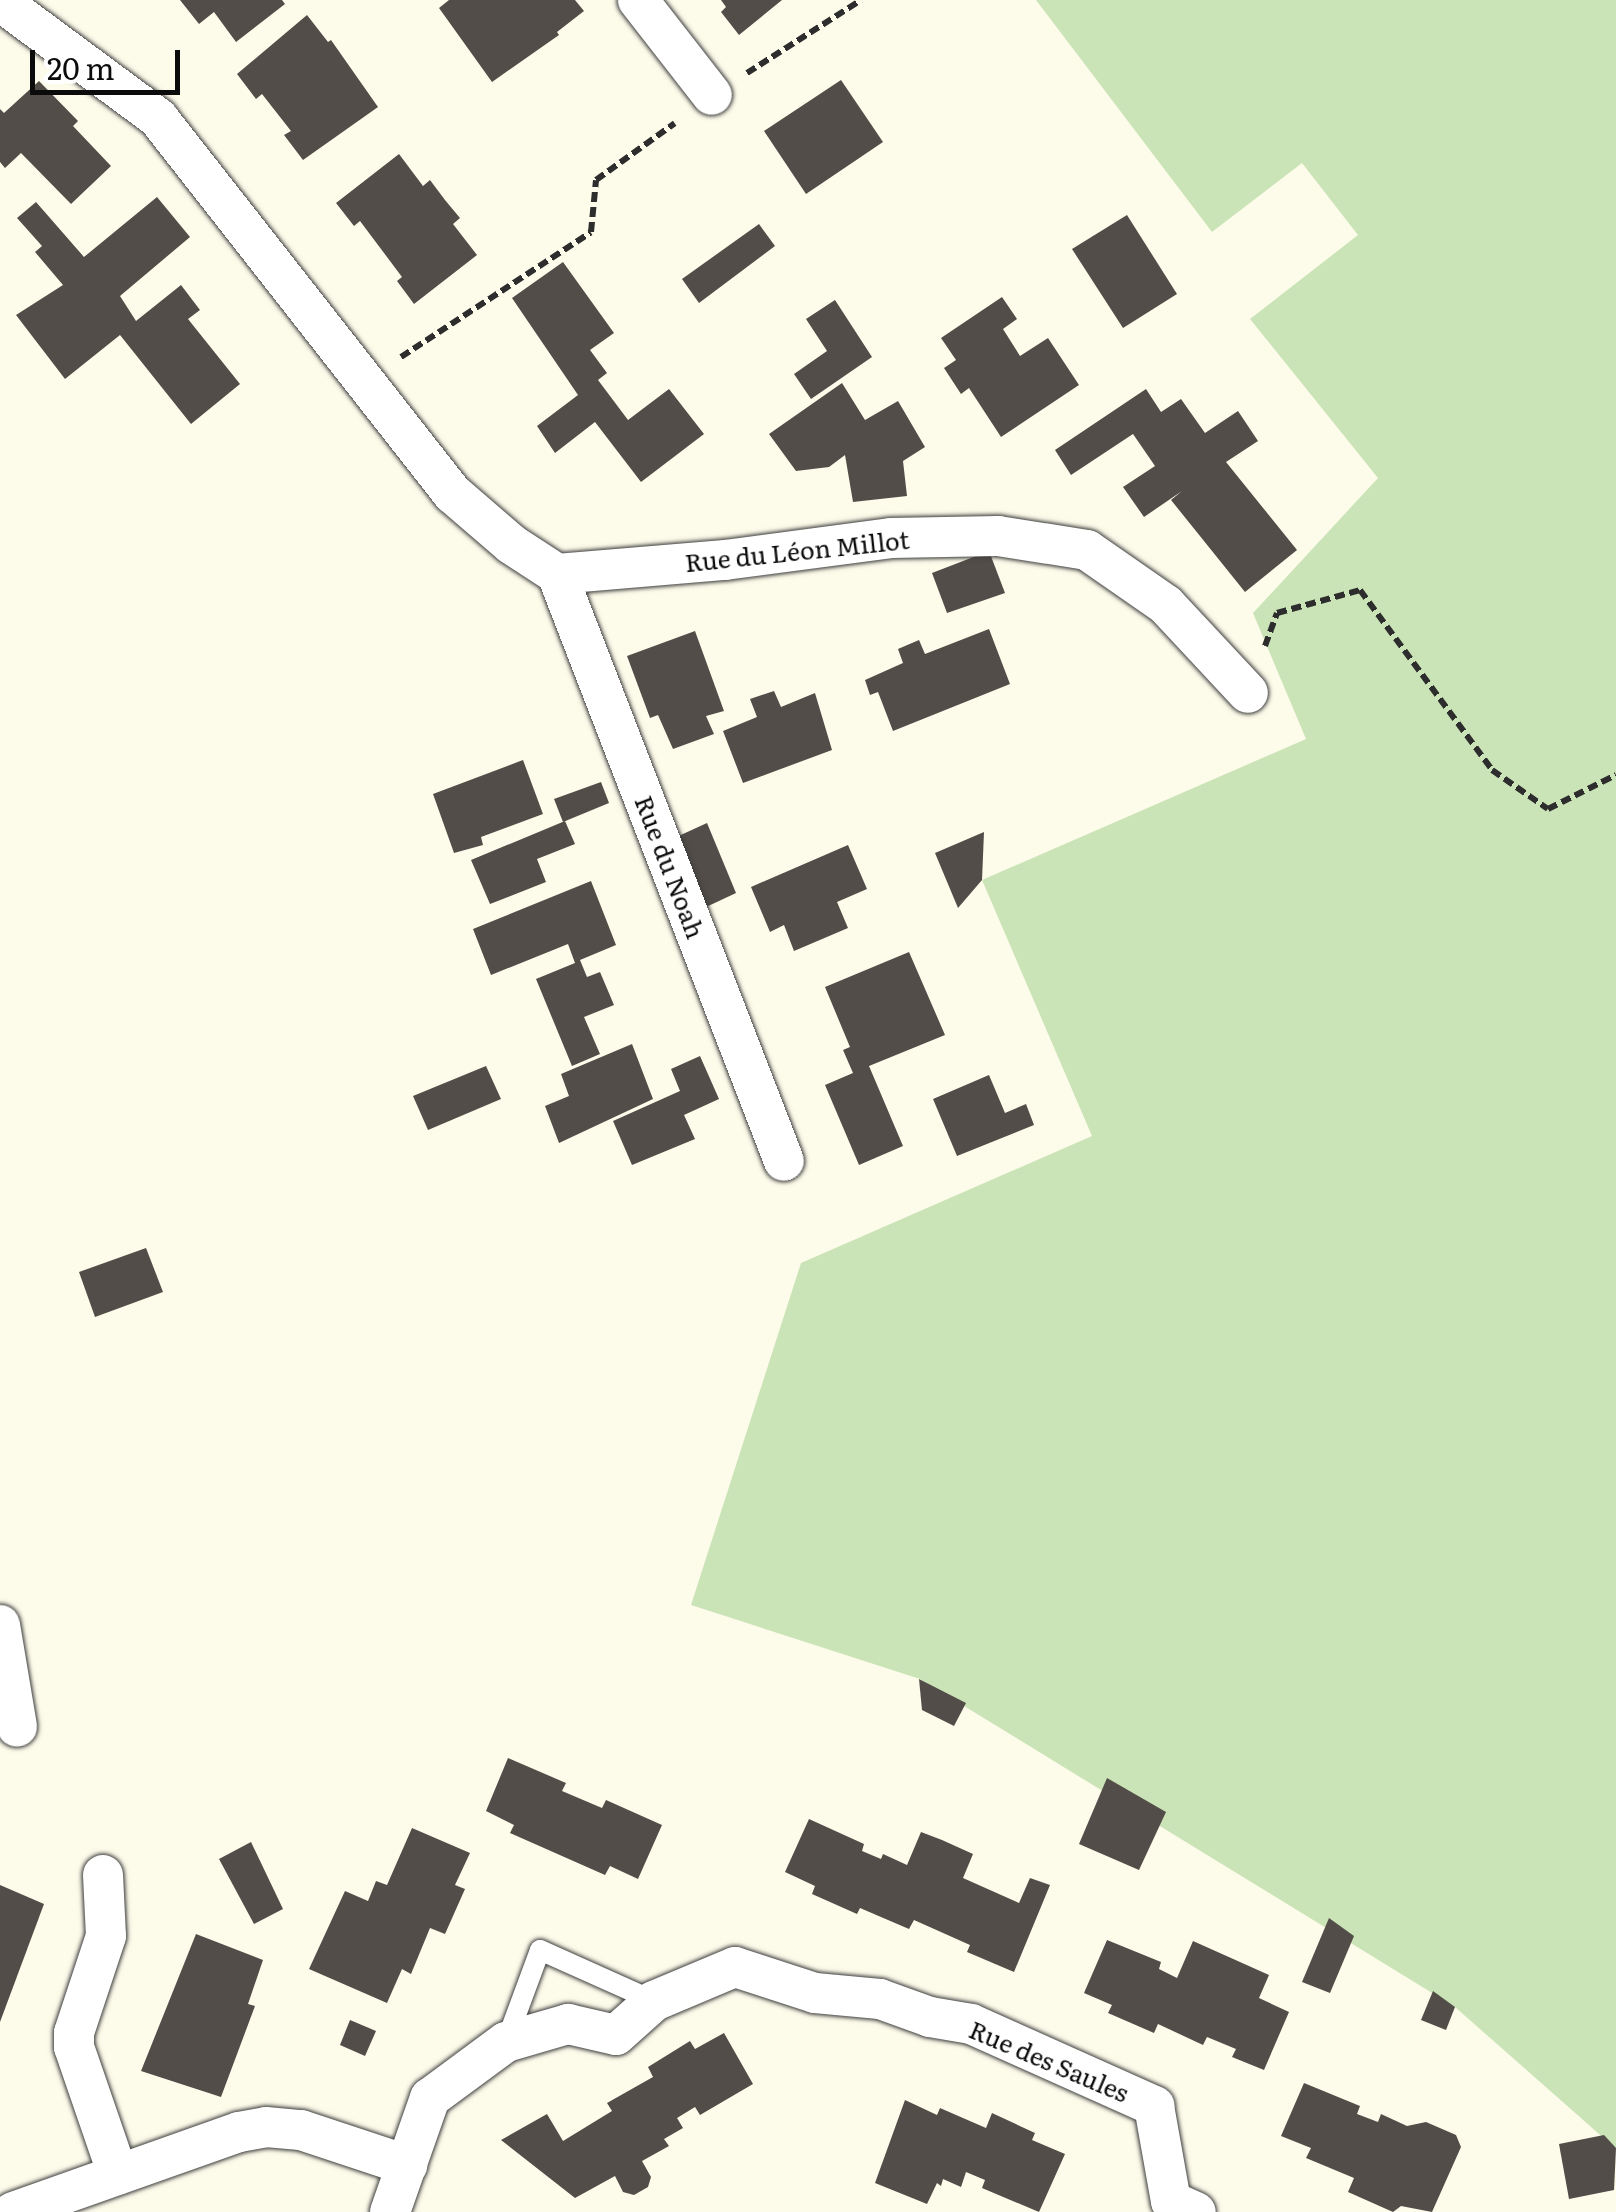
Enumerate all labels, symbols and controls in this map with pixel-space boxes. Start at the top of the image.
scale bar [35,30,185,92]
text: 20 m [47,45,115,89]
street label: Rue du Léon Millot [683,524,911,578]
street label: Rue du Noah [629,791,711,943]
street label: Rue des Saules [965,2014,1133,2108]

